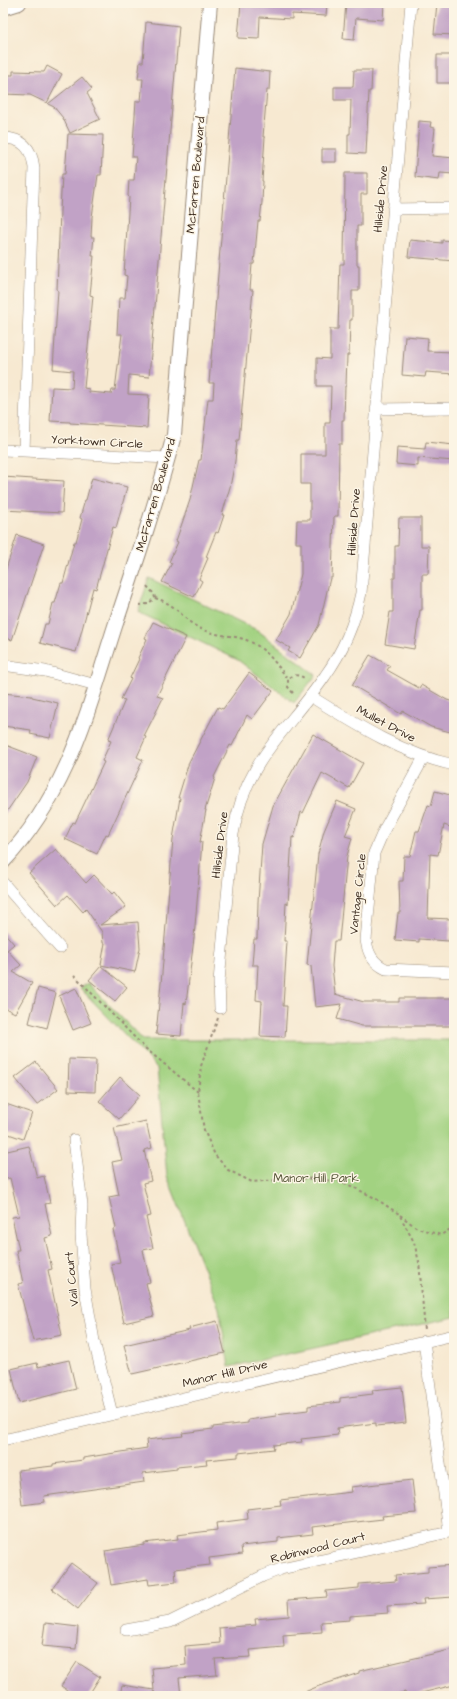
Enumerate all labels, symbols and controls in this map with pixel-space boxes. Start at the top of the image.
street label: McFarren Boulevard [182,116,210,234]
street label: Hillside Drive [370,164,392,233]
street label: Yorktown Circle [51,431,144,453]
street label: McFarren Boulevard [132,436,180,554]
street label: Hillside Drive [343,487,365,556]
street label: Mullet Drive [353,701,419,747]
street label: Hillside Drive [207,810,233,879]
street label: Vantage Circle [345,852,372,935]
park label: Manor Hill Park [273,1170,359,1187]
street label: Vail Court [61,1251,83,1307]
street label: Manor Hill Drive [181,1356,270,1392]
street label: Robinwood Court [269,1528,367,1568]

